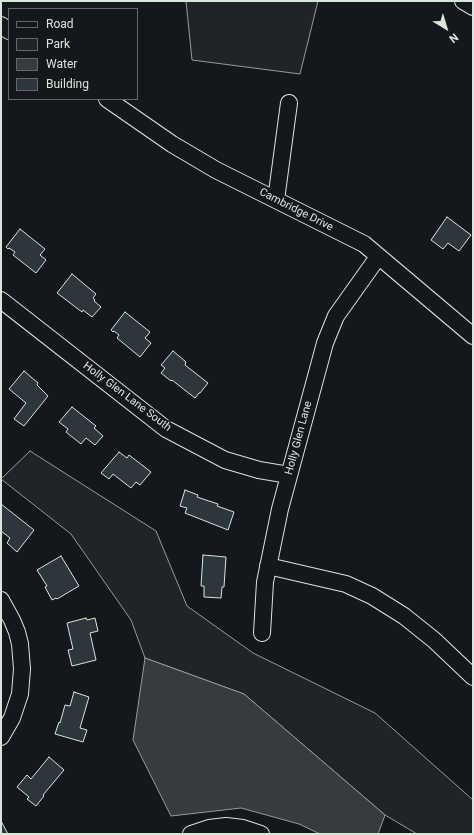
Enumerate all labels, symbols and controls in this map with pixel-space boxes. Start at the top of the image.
legend [8,8,138,100]
north arrow [426,8,466,48]
text: Road [46,17,74,31]
text: N [447,30,461,45]
text: Park [46,37,70,51]
text: Water [46,57,77,71]
text: Building [46,77,89,91]
street label: Cambridge Drive [257,186,335,234]
street label: Holly Glen Lane South [80,359,174,435]
street label: Holly Glen Lane [283,400,315,476]

